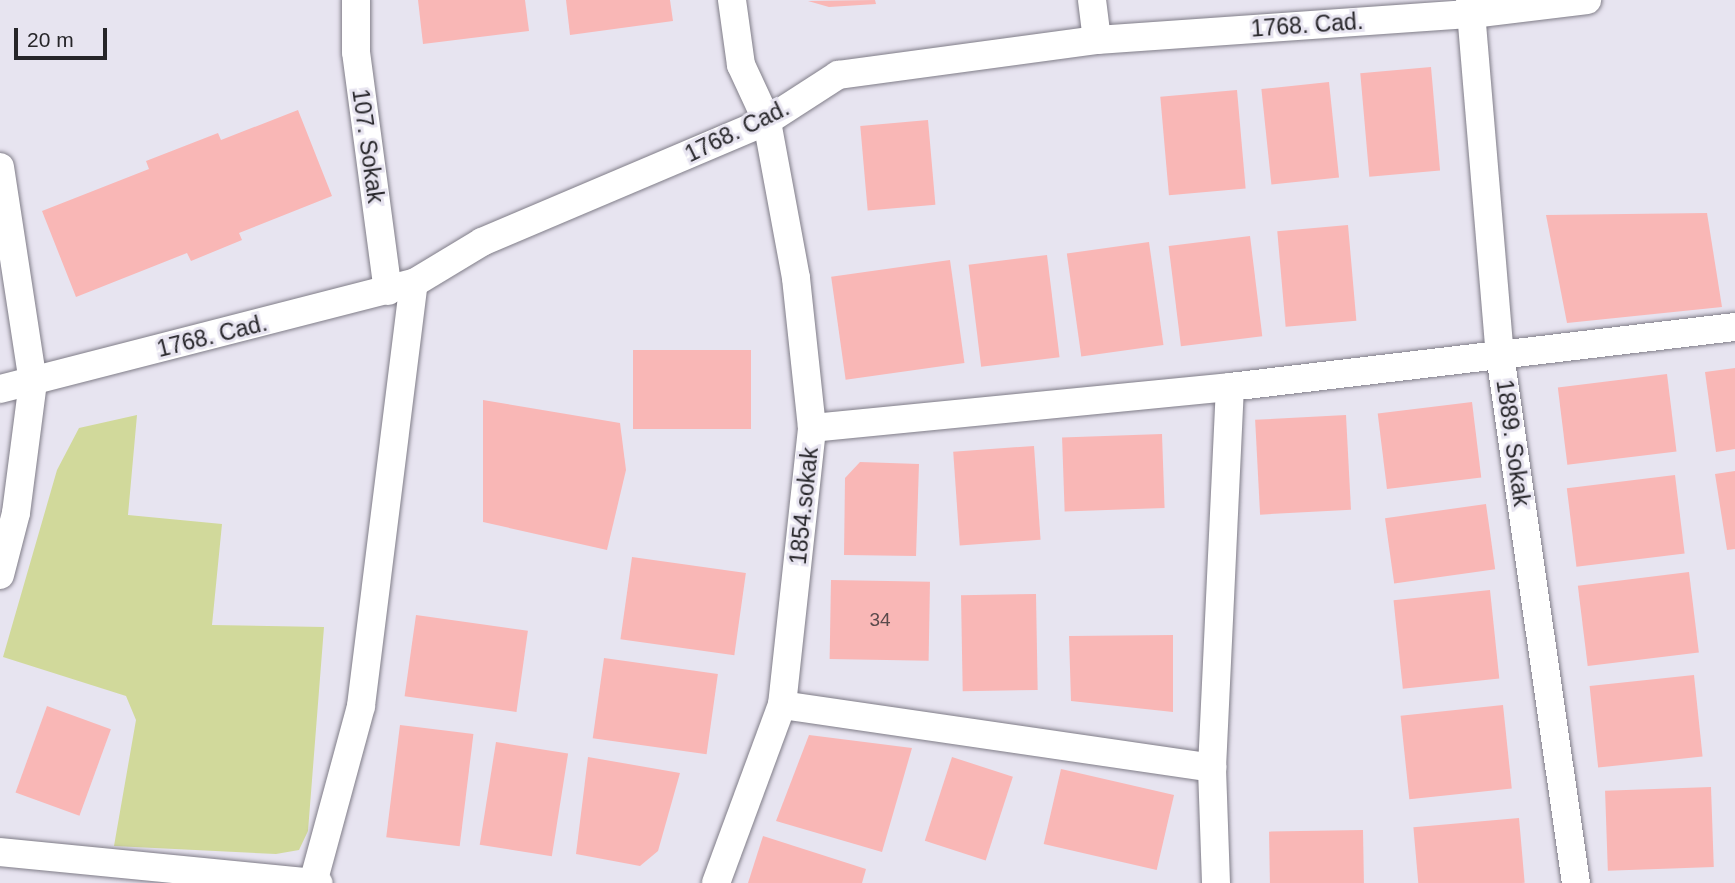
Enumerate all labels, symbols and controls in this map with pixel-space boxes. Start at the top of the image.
street label: 1768. Cad. [1250,7,1364,43]
scale bar [18,14,110,58]
text: 20 m [27,28,74,51]
street label: 107. Sokak [346,87,390,205]
street label: 1768. Cad. [680,94,794,168]
street label: 1768. Cad. [154,309,270,363]
street label: 1889. Sokak [1490,378,1536,508]
street label: 1854.sokak [784,446,824,566]
house number: 34 [869,609,891,631]

